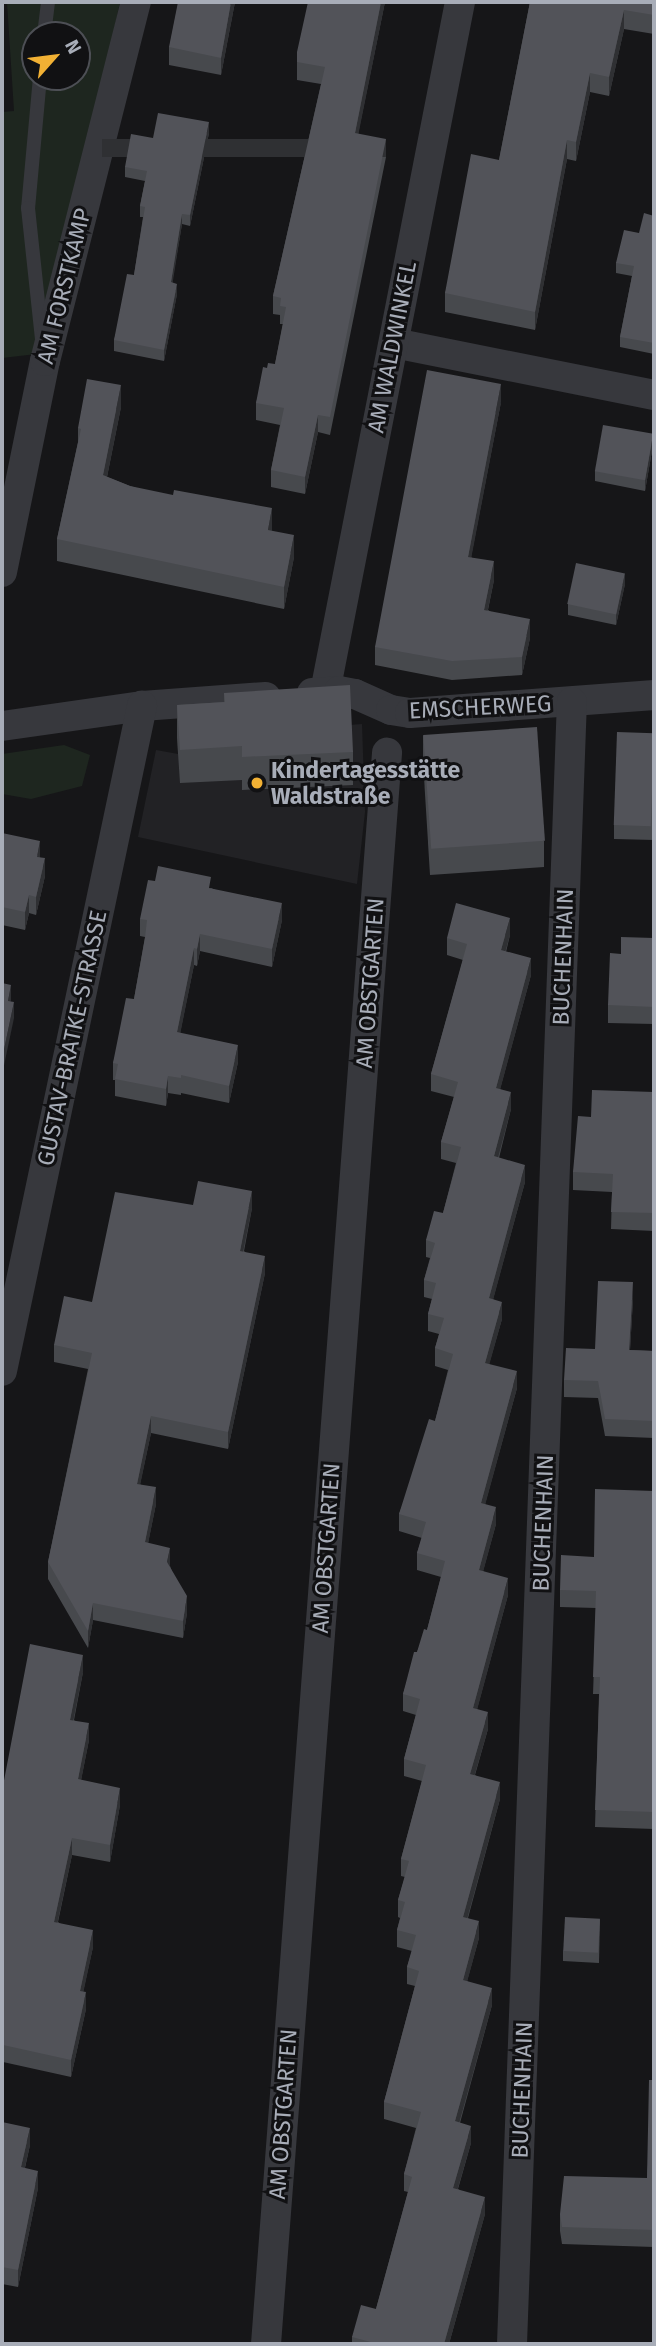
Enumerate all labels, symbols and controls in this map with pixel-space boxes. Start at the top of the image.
north arrow [21,21,91,91]
text: N [60,36,86,58]
street label: AM FORSTKAMP [31,205,97,367]
street label: AM WALDWINKEL [362,259,422,435]
street label: EMSCHERWEG [408,689,552,725]
place label: Kindertagesstätte Waldstraße [271,756,460,810]
marker: Kindertagesstätte Waldstraße [249,775,265,791]
street label: BUCHENHAIN [547,888,579,1026]
street label: AM OBSTGARTEN [350,897,390,1069]
street label: GUSTAV-BRATKE-STRASSE [31,908,113,1168]
street label: BUCHENHAIN [527,1454,559,1592]
street label: AM OBSTGARTEN [306,1462,346,1634]
street label: BUCHENHAIN [506,2021,538,2159]
street label: AM OBSTGARTEN [263,2028,303,2200]

